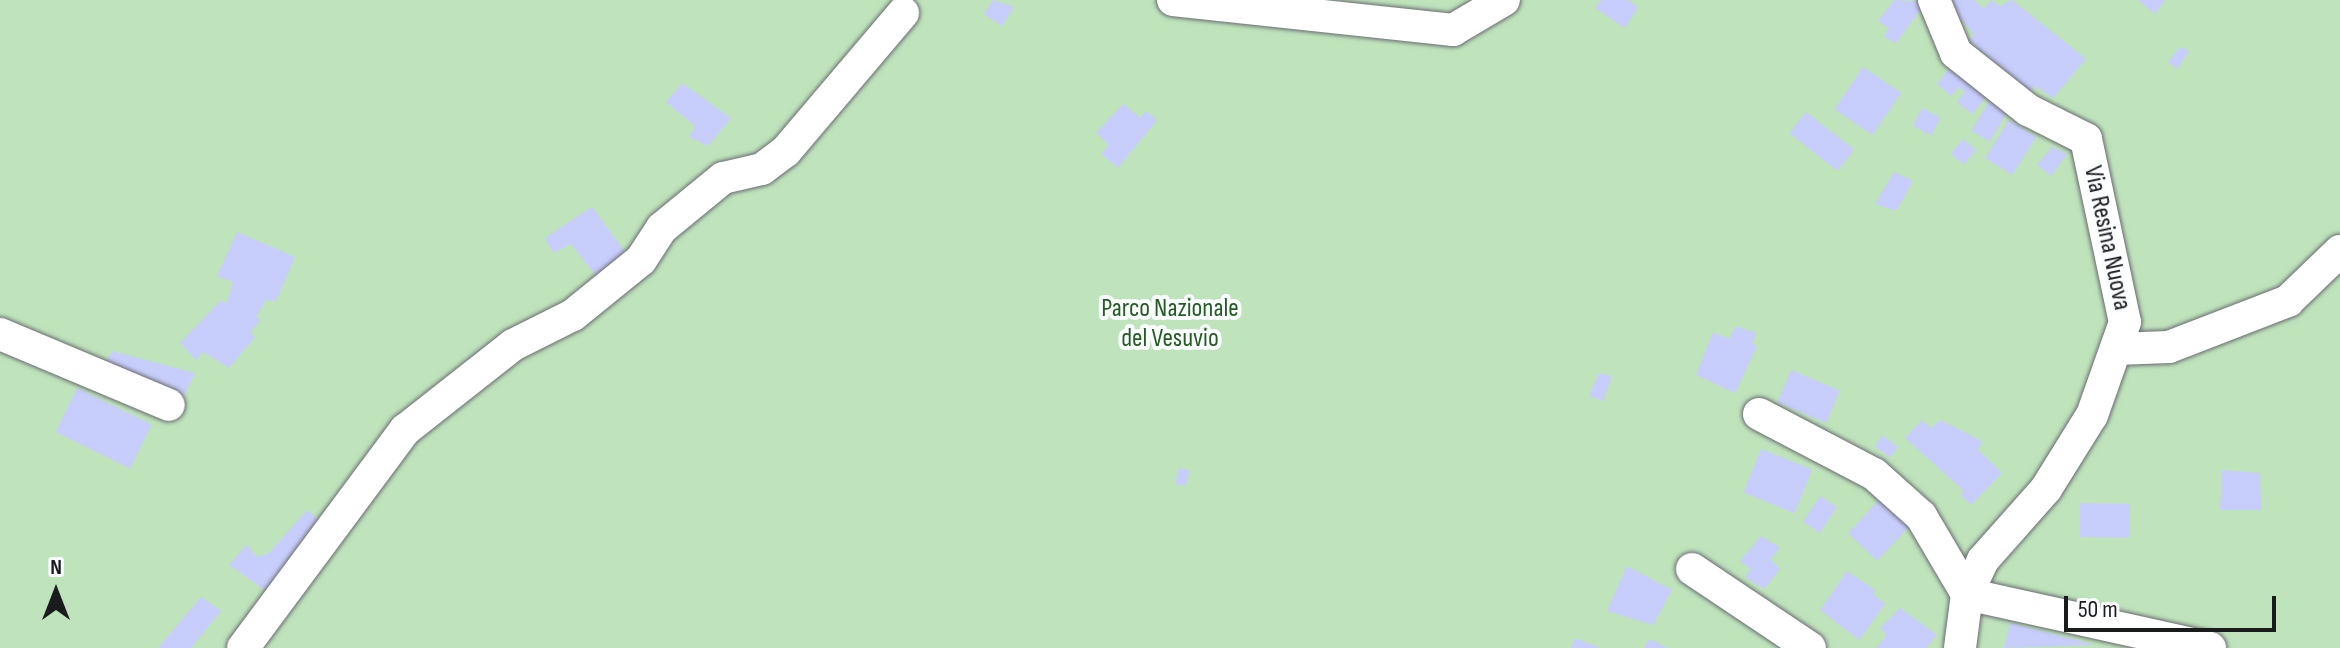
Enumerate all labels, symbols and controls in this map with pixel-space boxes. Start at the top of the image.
street label: Via Resina Nuova [2076,163,2138,313]
park label: Parco Nazionale del Vesuvio [1101,293,1239,354]
north arrow [16,552,96,632]
text: N [50,554,62,581]
scale bar [2068,580,2280,630]
text: 50 m [2078,595,2118,624]

